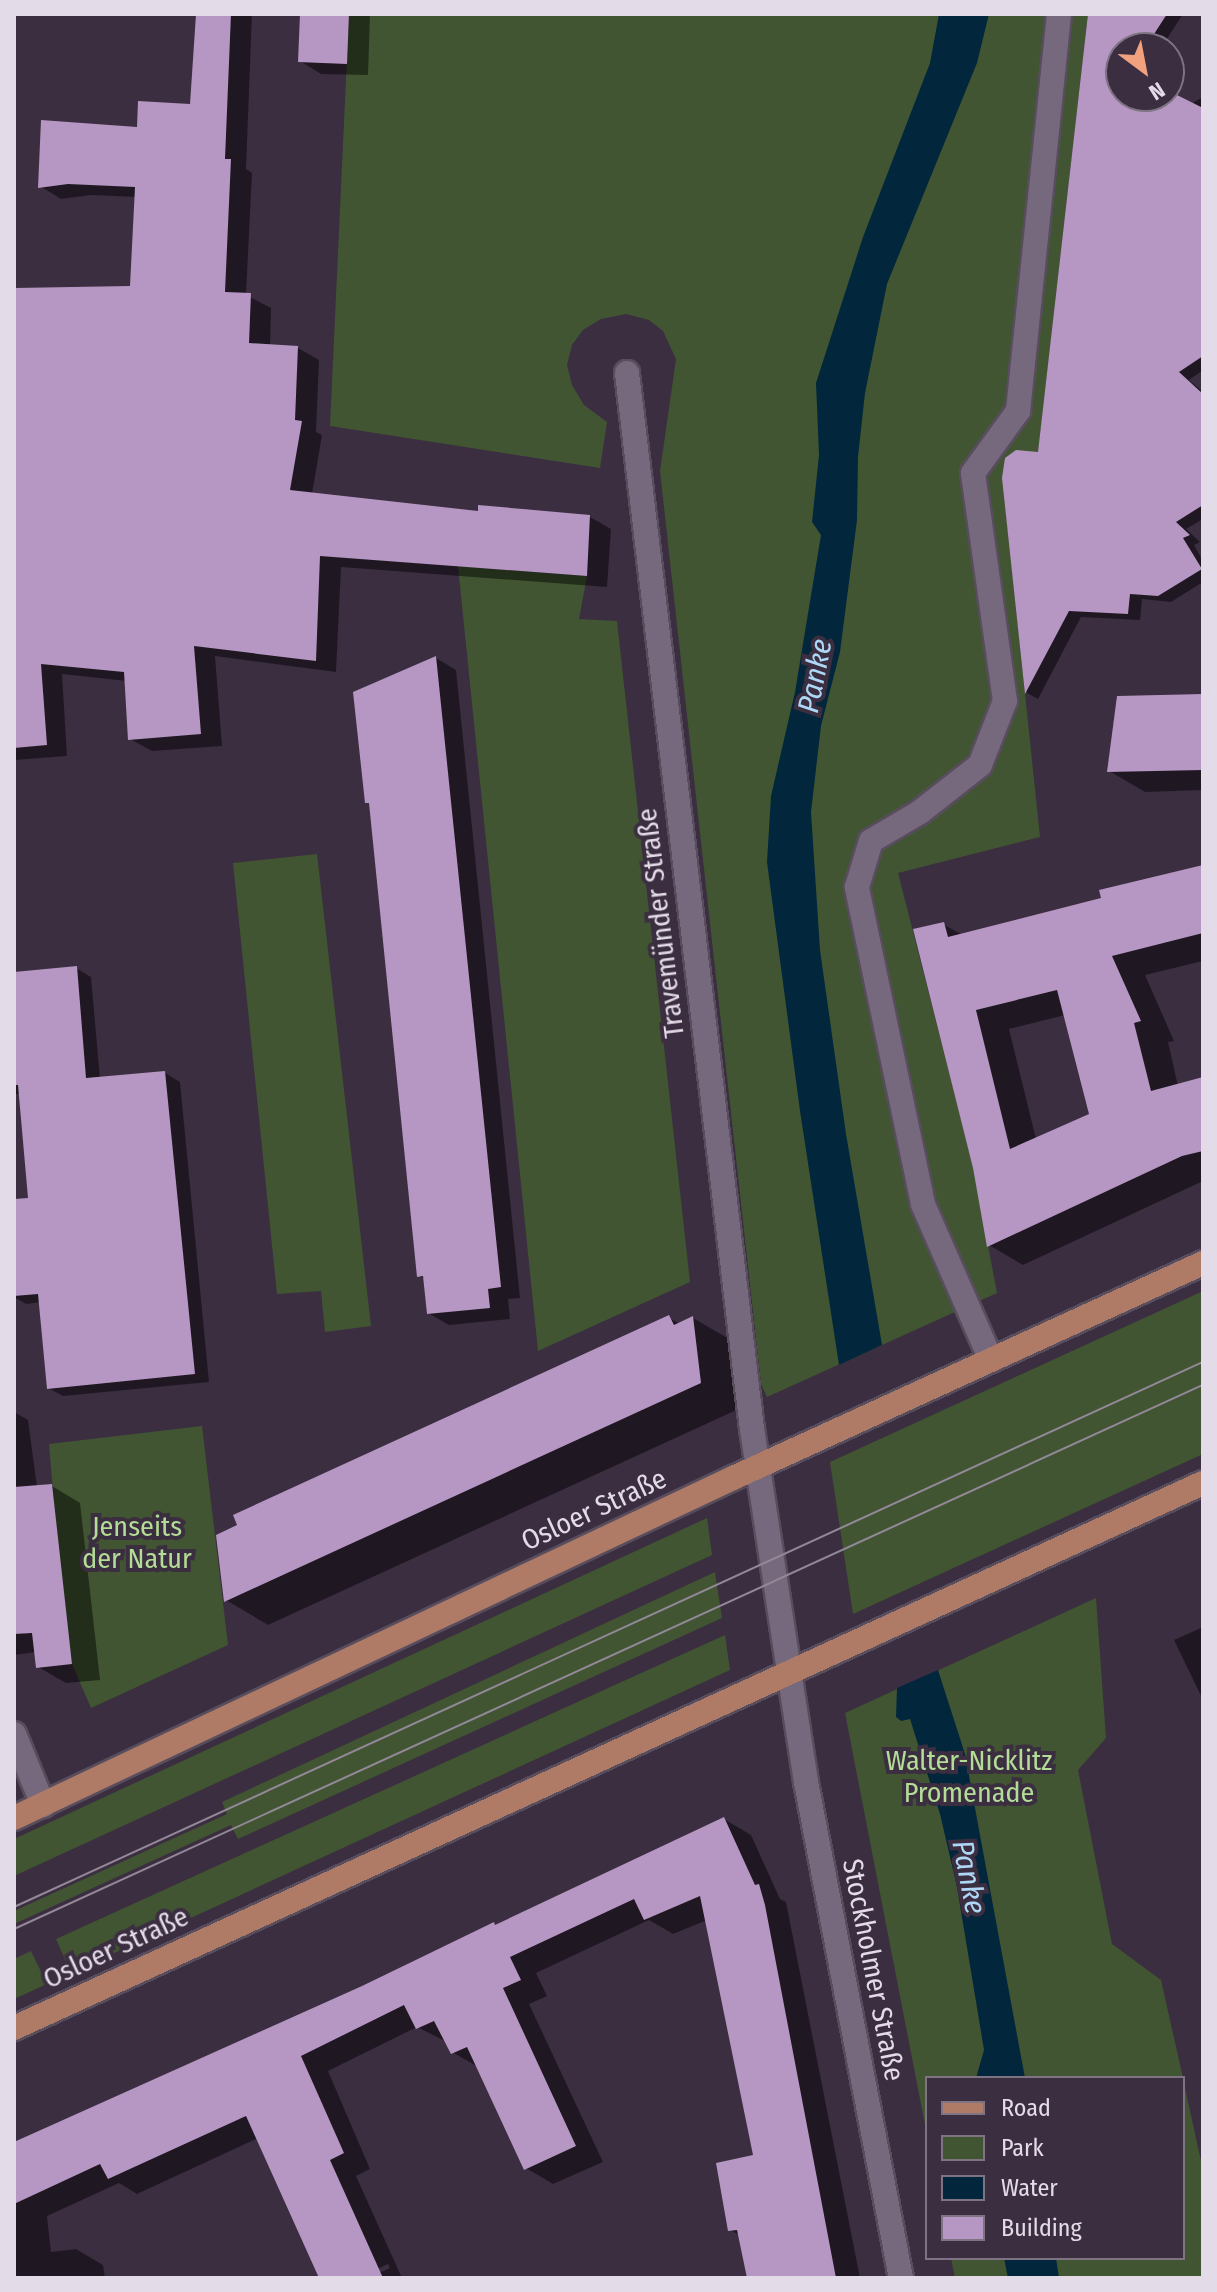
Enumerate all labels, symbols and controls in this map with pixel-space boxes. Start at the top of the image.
north arrow [1105,32,1185,112]
text: N [1144,76,1170,106]
water label: Panke [790,636,840,716]
street label: Travemünder Straße [630,806,692,1040]
street label: Osloer Straße [516,1462,672,1558]
park label: Jenseits der Natur [82,1510,192,1576]
park label: Walter-Nicklitz Promenade [886,1744,1052,1810]
water label: Panke [944,1837,994,1917]
street label: Stockholmer Straße [835,1856,911,2084]
street label: Osloer Straße [38,1900,194,1996]
legend [925,2076,1185,2260]
text: Road [1001,2094,1051,2122]
text: Park [1001,2134,1044,2162]
text: Water [1001,2174,1058,2202]
text: Building [1001,2214,1082,2242]

